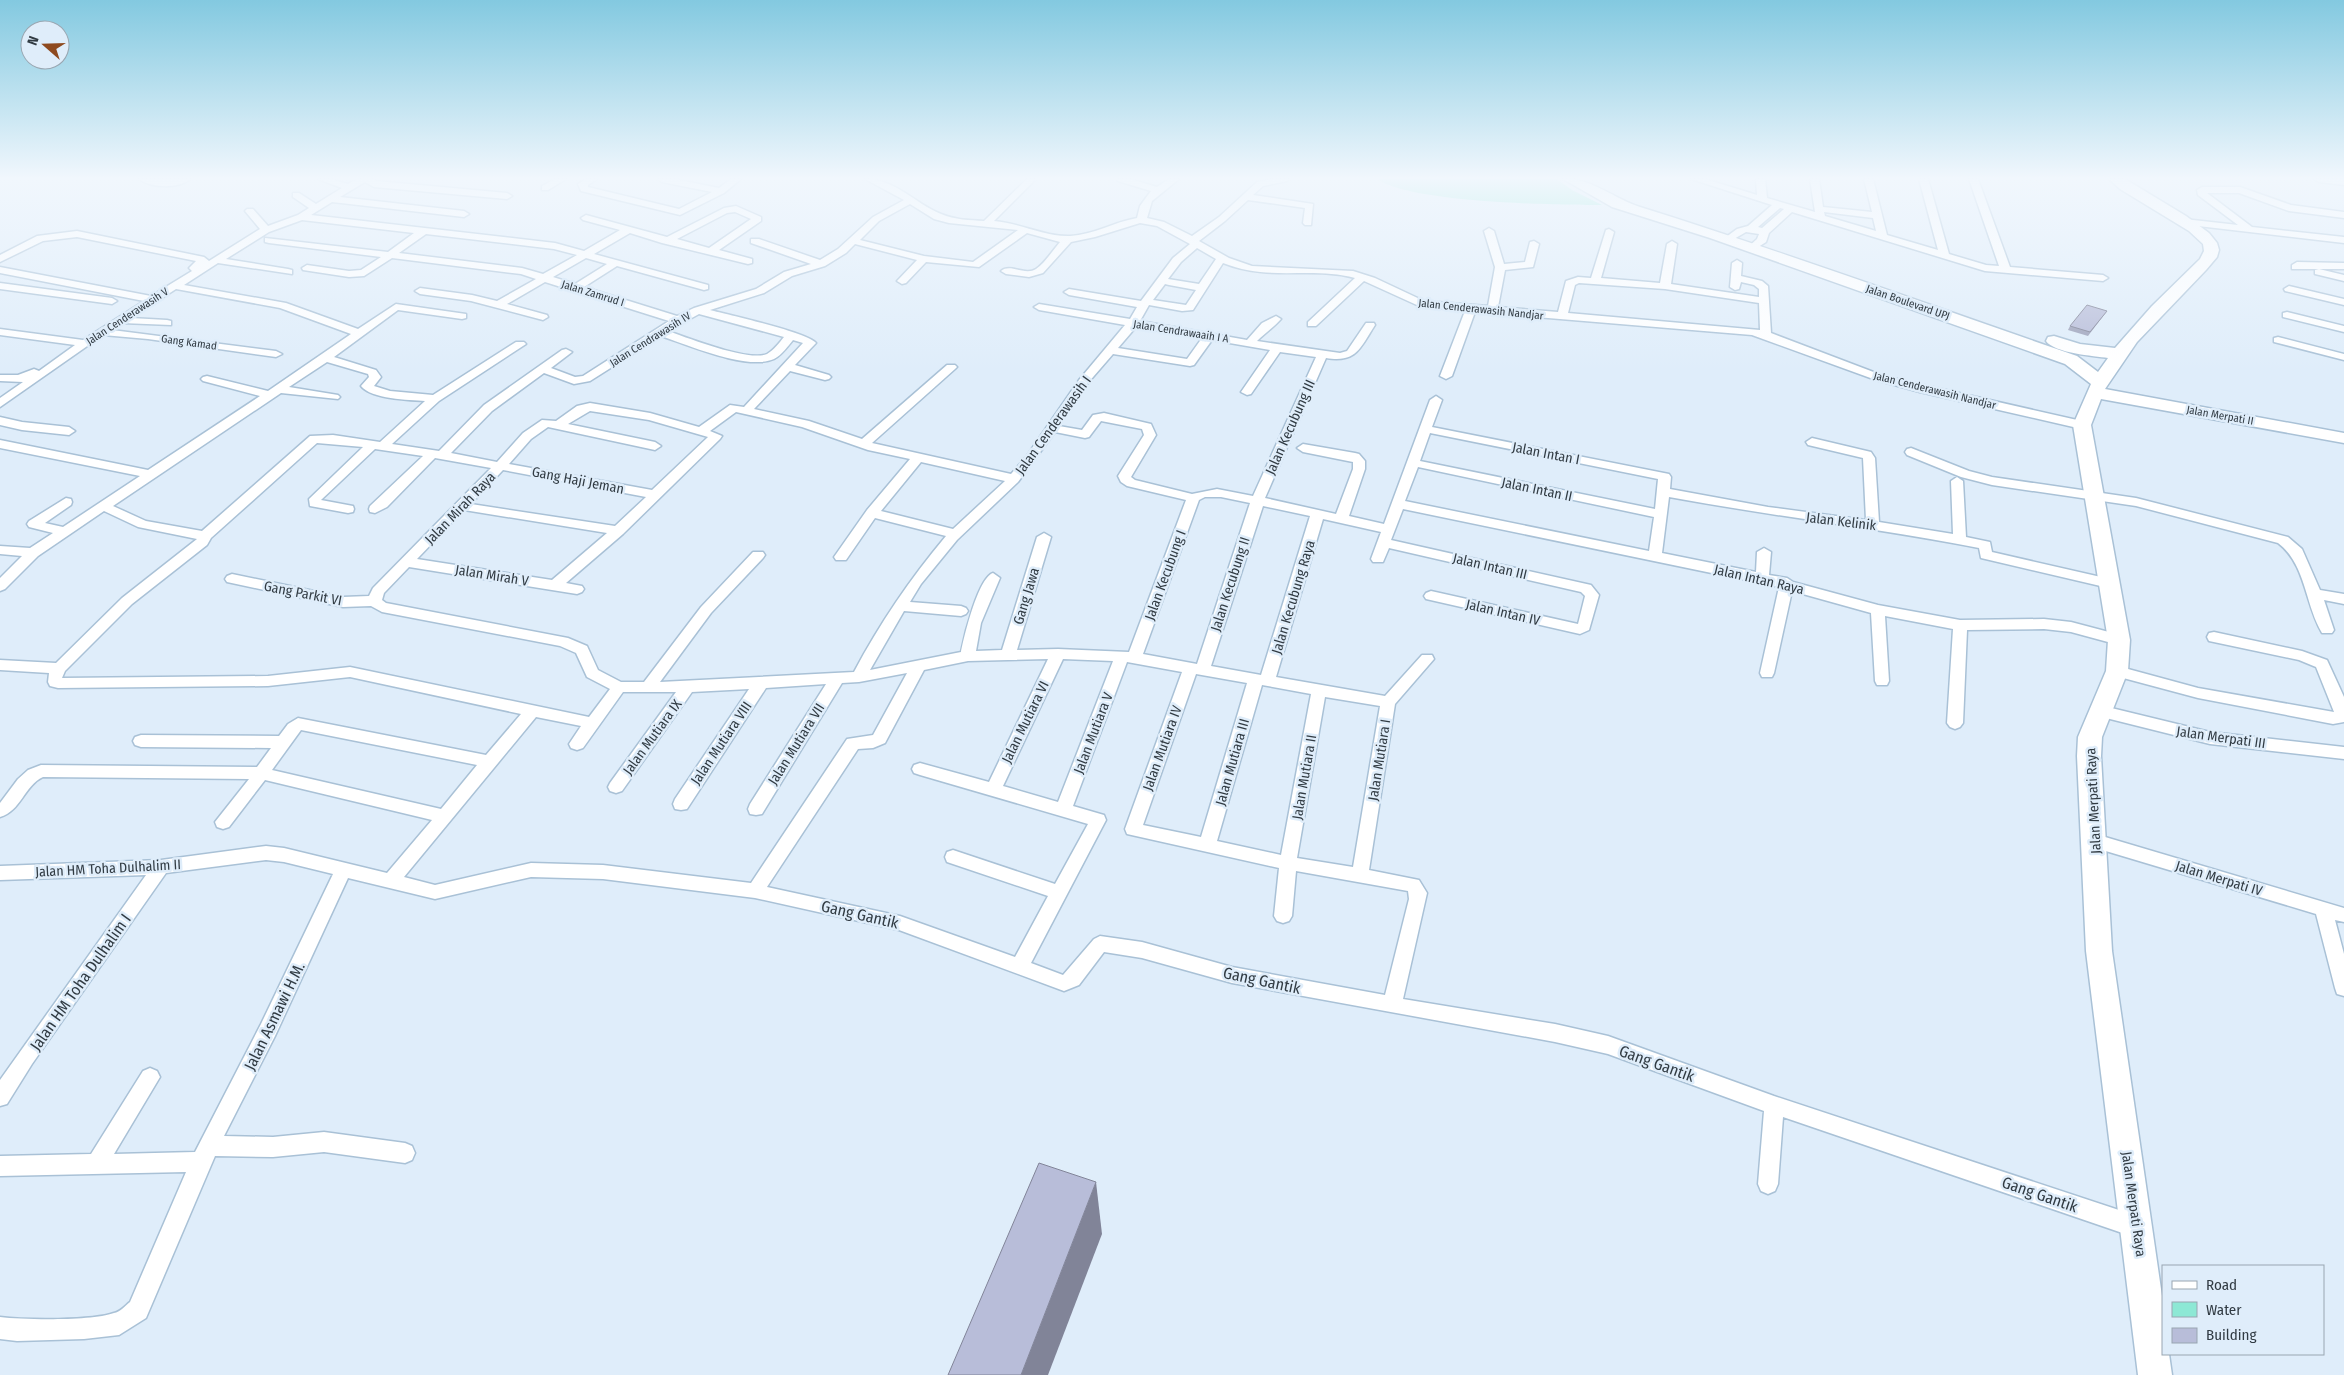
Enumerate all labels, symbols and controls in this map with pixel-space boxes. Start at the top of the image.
north arrow [20,20,70,70]
text: N [24,34,43,48]
street label: Jalan Zamrud I [560,278,626,309]
street label: Jalan Boulevard UPJ [1864,282,1951,323]
street label: Jalan Cenderawasih V [84,285,171,348]
street label: Jalan Cenderawasih Nandjar [1418,296,1544,323]
street label: Jalan Cendrawasih IV [607,309,693,370]
street label: Jalan Cendrawaaih I A [1132,318,1230,345]
street label: Gang Kamad [160,332,218,353]
street label: Jalan Cenderawasih Nandjar [1872,369,1998,412]
street label: Jalan Cenderawasih I [1012,373,1095,478]
street label: Jalan Kecubung III [1262,377,1319,477]
street label: Jalan Merpati II [2185,403,2254,428]
street label: Jalan Intan I [1511,439,1581,468]
street label: Gang Haji Jeman [530,463,625,498]
street label: Jalan Mirah Raya [422,468,499,548]
street label: Jalan Intan II [1500,474,1574,505]
street label: Jalan Kelinik [1805,509,1877,534]
street label: Jalan Kecubung I [1141,528,1190,623]
street label: Jalan Kecubung II [1207,535,1254,634]
street label: Jalan Kecubung Raya [1268,538,1319,656]
street label: Jalan Intan III [1451,550,1529,583]
street label: Jalan Mirah V [454,561,531,590]
street label: Jalan Intan Raya [1712,561,1806,598]
street label: Gang Jawa [1010,566,1043,627]
street label: Gang Parkit VI [262,578,343,609]
street label: Jalan Intan IV [1464,596,1542,629]
street label: Jalan Mutiara VI [998,678,1053,766]
street label: Jalan Mutiara V [1070,689,1117,776]
street label: Jalan Mutiara IX [619,696,686,778]
street label: Jalan Mutiara VIII [687,698,755,788]
street label: Jalan Mutiara VII [765,700,828,788]
street label: Jalan Mutiara IV [1139,702,1186,793]
street label: Jalan Mutiara III [1212,717,1253,808]
street label: Jalan Mutiara I [1365,718,1394,802]
street label: Jalan Merpati III [2175,723,2267,752]
street label: Jalan Mutiara II [1289,733,1320,821]
street label: Jalan Merpati Raya [2082,747,2105,854]
street label: Jalan HM Toha Dulhalim II [35,856,181,881]
street label: Jalan Merpati IV [2173,857,2265,900]
street label: Gang Gantik [819,896,901,933]
street label: Jalan HM Toha Dulhalim I [26,910,135,1054]
street label: Jalan Asmawi H.M. [240,959,309,1073]
street label: Gang Gantik [1221,963,1303,998]
street label: Gang Gantik [1617,1041,1698,1086]
street label: Jalan Merpati Raya [2118,1150,2149,1258]
street label: Gang Gantik [1999,1173,2081,1216]
legend [2162,1265,2324,1355]
text: Road [2206,1276,2237,1294]
text: Water [2206,1301,2242,1319]
text: Building [2206,1326,2257,1344]

